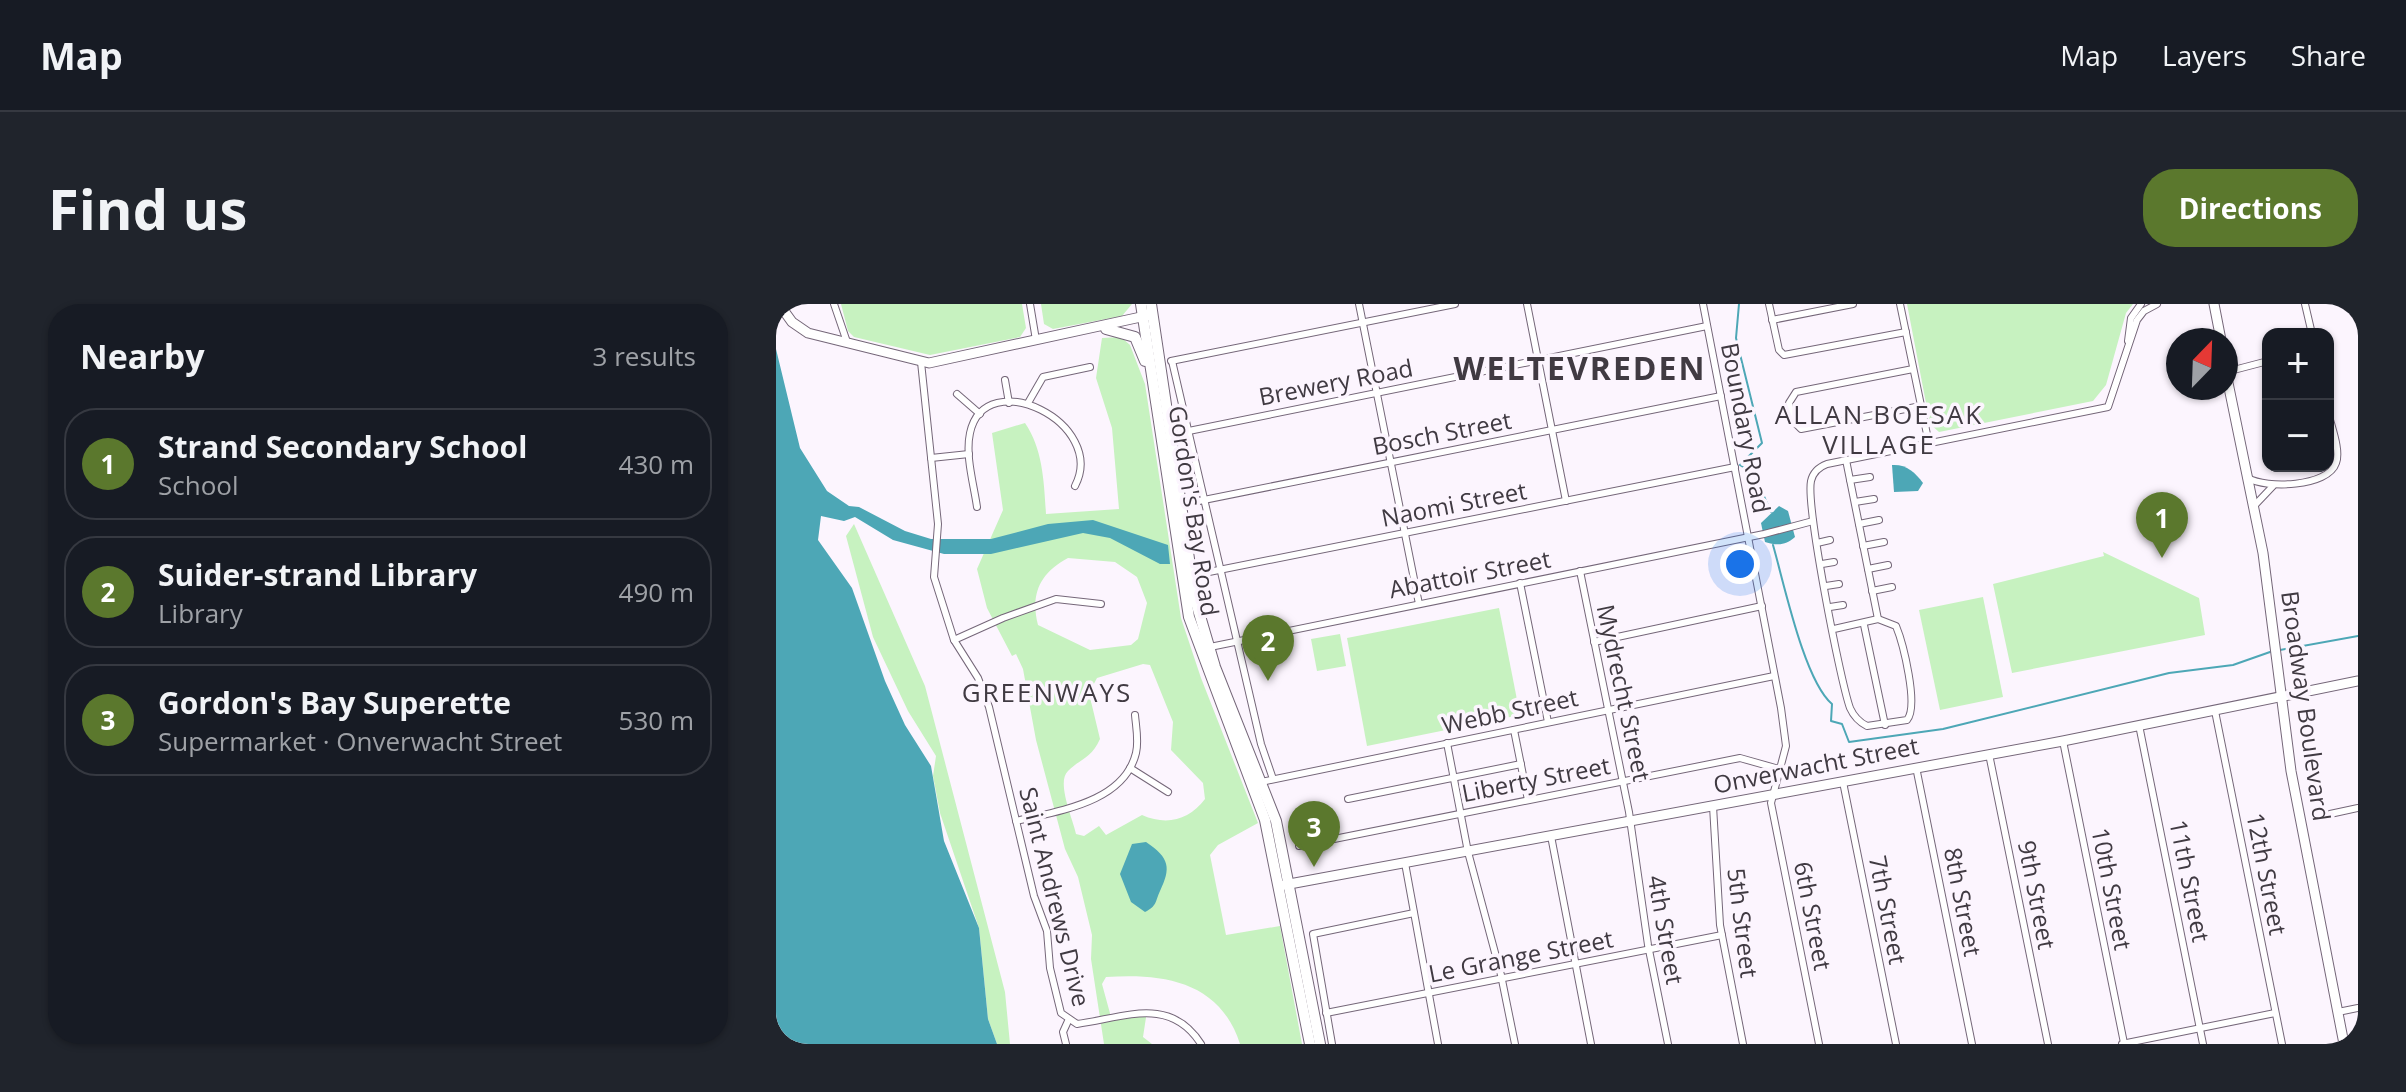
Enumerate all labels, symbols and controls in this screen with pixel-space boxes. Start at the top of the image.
text: Map [40,29,123,81]
text: Map [2060,36,2118,74]
text: Layers [2162,36,2247,74]
text: Share [2291,36,2366,74]
button: Directions [2143,169,2358,247]
text: Find us [48,170,247,246]
north arrow [2166,328,2238,400]
map controls [2262,328,2334,472]
button: + [2262,328,2334,400]
text: Nearby [80,333,205,379]
text: 3 results [593,338,696,374]
street label: Boundary Road [1714,340,1779,516]
district label: WELTEVREDEN [1454,346,1706,389]
street label: Brewery Road [1256,350,1416,413]
district label: ALLAN BOESAK VILLAGE [1775,396,1983,462]
button: − [2262,400,2334,472]
street label: Gordon's Bay Road [1162,403,1227,618]
street label: Bosch Street [1369,403,1514,462]
text: Strand Secondary School [158,426,527,467]
text: 1 [101,446,115,482]
text: 430 m [619,446,694,482]
text: School [158,467,239,503]
street label: Naomi Street [1378,473,1529,534]
pin: 1 [2136,492,2188,558]
street label: Abattoir Street [1386,542,1553,605]
your location [1720,544,1760,584]
text: Suider-strand Library [158,554,477,595]
text: 2 [101,574,115,610]
text: 490 m [619,574,694,610]
street label: Broadway Boulevard [2274,589,2339,823]
text: Library [158,595,243,631]
street label: Mydrecht Street [1590,601,1659,784]
pin: 2 [1242,615,1294,681]
district label: GREENWAYS [962,674,1132,710]
street label: Webb Street [1439,680,1581,741]
text: Gordon's Bay Superette [158,682,511,723]
text: 3 [101,702,115,738]
text: 530 m [619,702,694,738]
text: Supermarket · Onverwacht Street [158,723,562,759]
street label: Onverwacht Street [1710,728,1921,801]
street label: Liberty Street [1459,748,1613,809]
street label: Saint Andrews Drive [1012,784,1099,1010]
pin: 3 [1288,801,1340,867]
street label: 12th Street [2239,810,2295,938]
street label: 11th Street [2162,817,2218,945]
street label: 10th Street [2084,825,2140,953]
street label: 9th Street [2011,837,2064,952]
street label: 8th Street [1937,844,1990,959]
street label: 7th Street [1862,852,1915,967]
street label: 6th Street [1787,858,1840,973]
street label: 5th Street [1720,866,1767,980]
street label: 4th Street [1641,873,1692,987]
street label: Le Grange Street [1426,921,1616,990]

